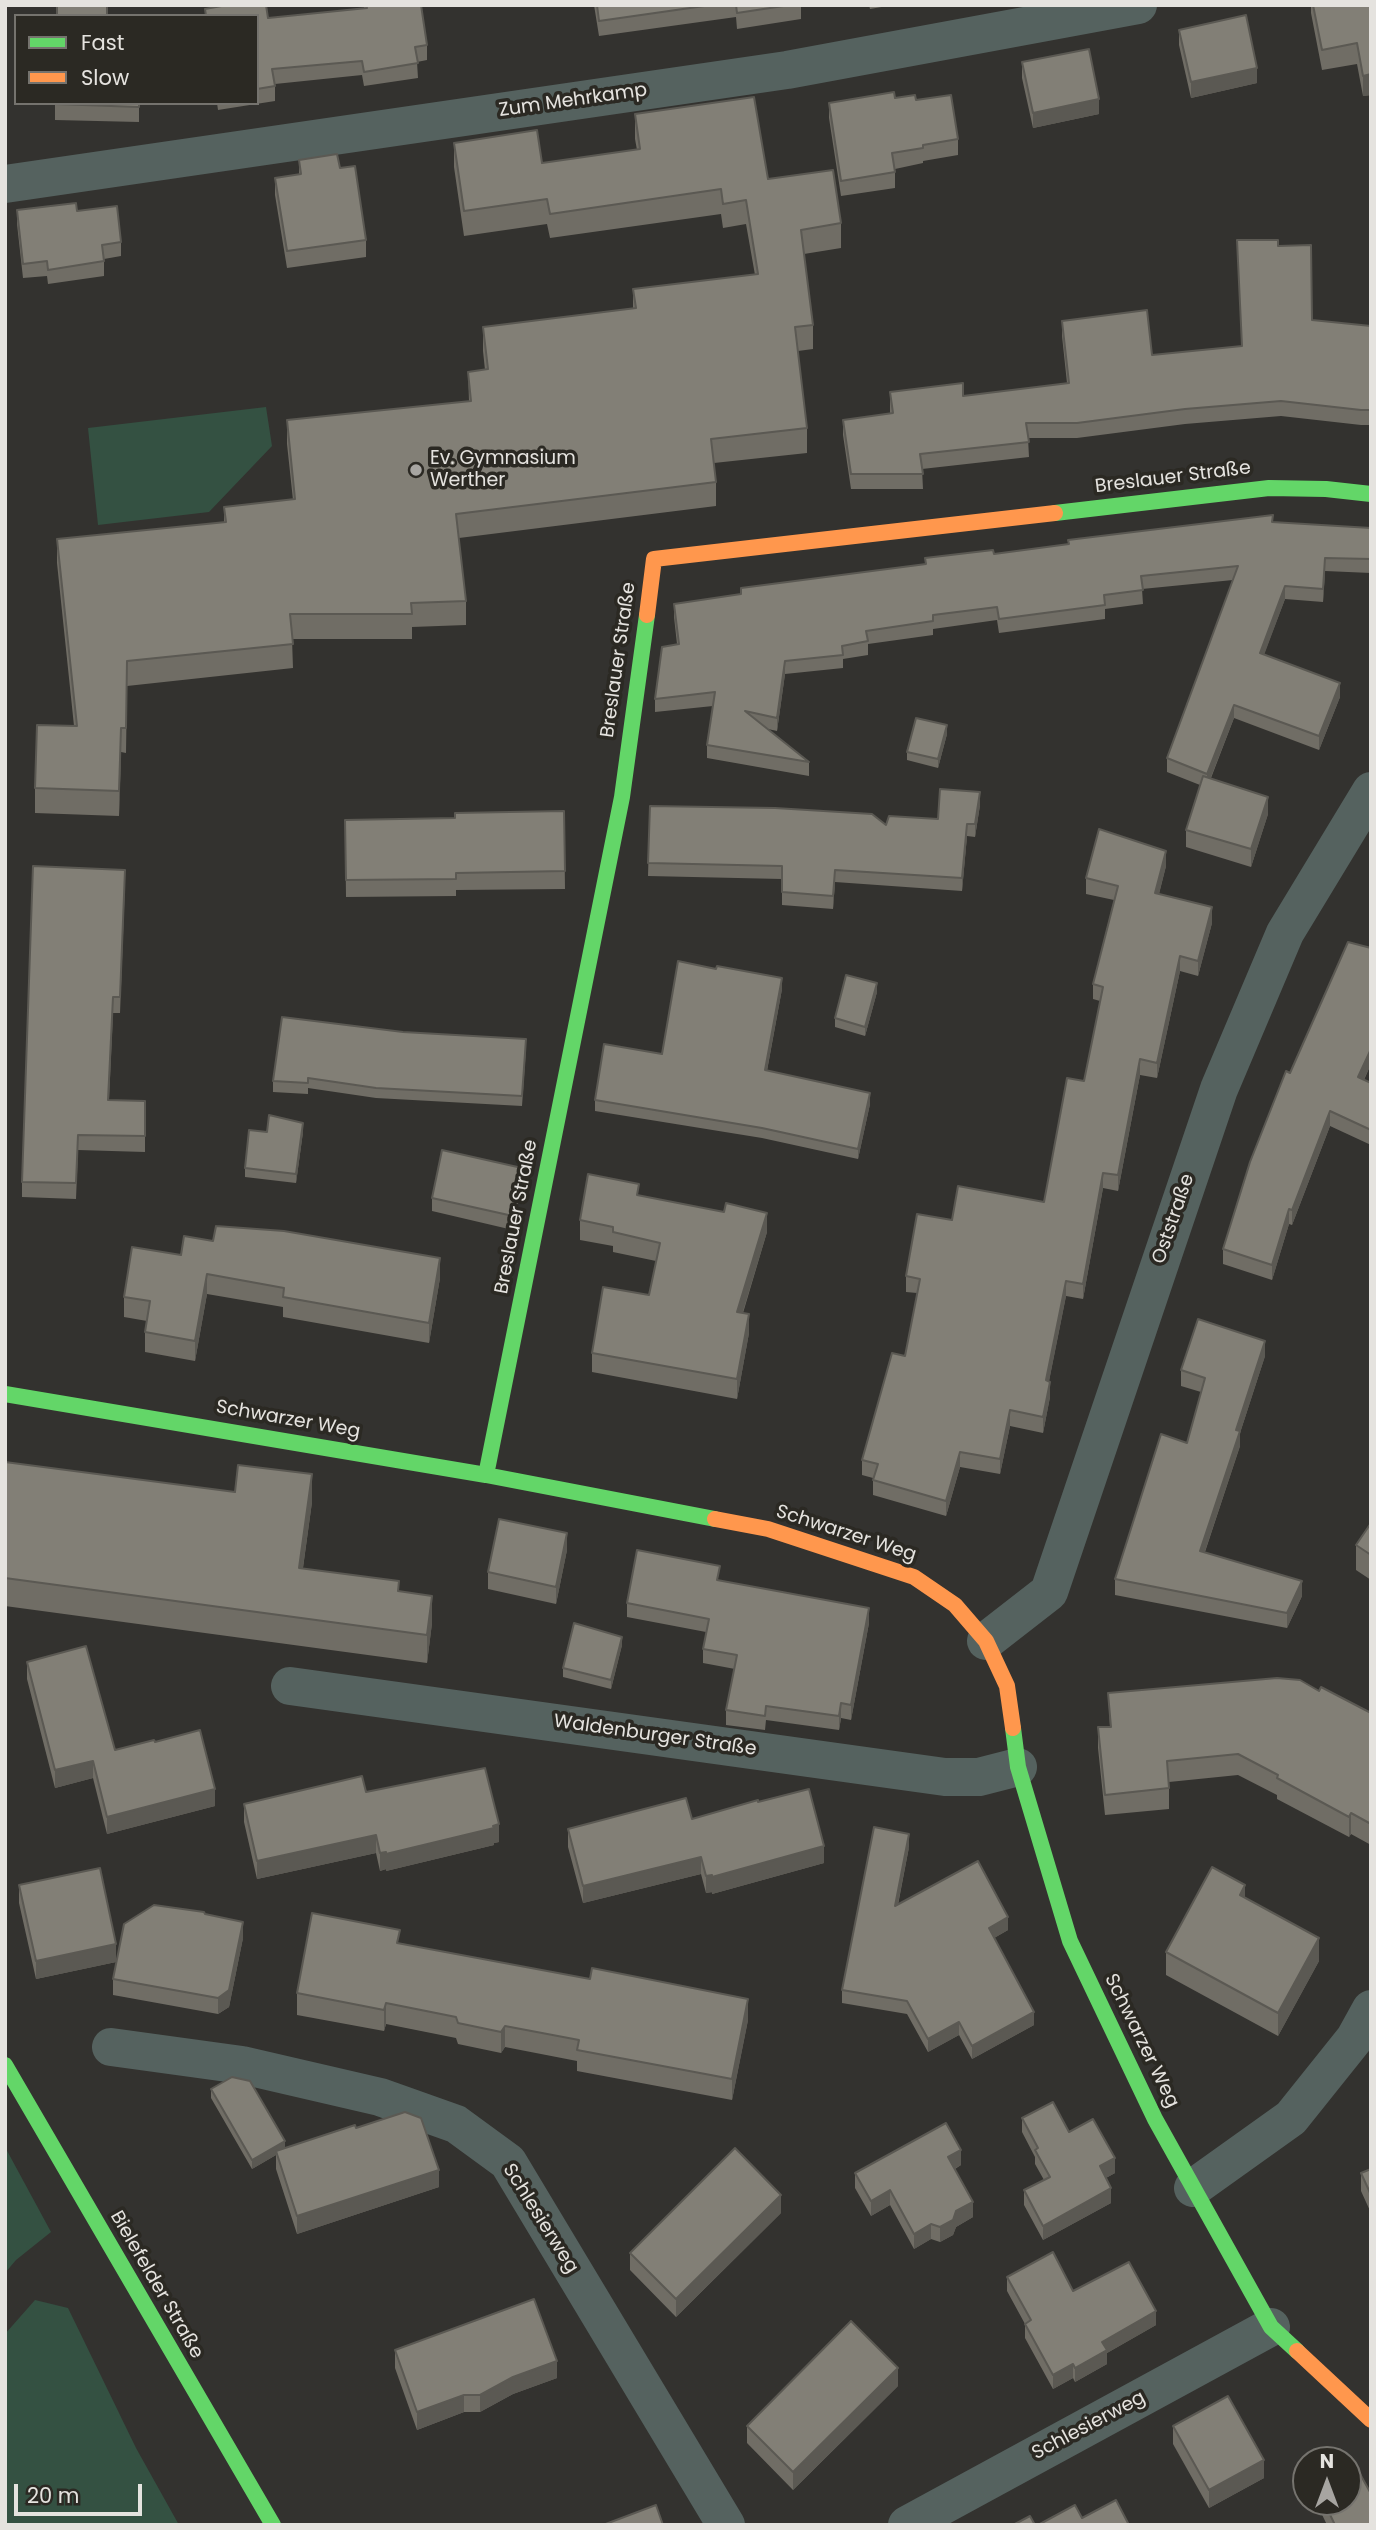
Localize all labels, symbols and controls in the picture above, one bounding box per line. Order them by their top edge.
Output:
legend [14,14,259,105]
text: Fast [81,28,124,57]
text: Slow [81,63,129,92]
street label: Zum Mehrkamp [497,79,649,123]
place label: Ev. Gymnasium Werther [430,448,576,492]
street label: Breslauer Straße [1094,457,1252,499]
marker: Ev. Gymnasium Werther [408,462,424,478]
street label: Breslauer Straße [597,581,641,739]
street label: Breslauer Straße [491,1138,543,1296]
street label: Oststraße [1148,1171,1200,1267]
street label: Schwarzer Weg [214,1396,362,1444]
street label: Schwarzer Weg [773,1501,919,1567]
street label: Waldenburger Straße [552,1710,758,1762]
street label: Schwarzer Weg [1099,1970,1183,2112]
street label: Schlesierweg [497,2160,583,2278]
street label: Bielefelder Straße [104,2207,208,2363]
street label: Schlesierweg [1028,2387,1150,2465]
north arrow [1292,2446,1362,2516]
text: N [1320,2448,1334,2475]
scale bar [18,2470,145,2514]
text: 20 m [27,2481,80,2510]

